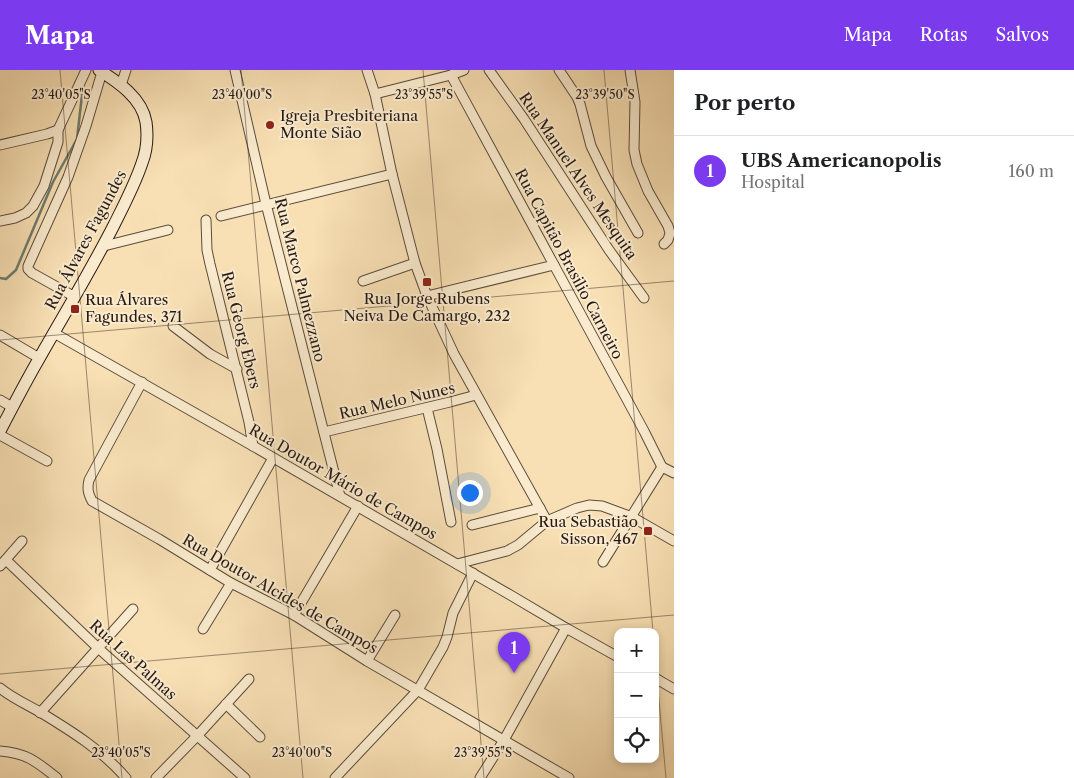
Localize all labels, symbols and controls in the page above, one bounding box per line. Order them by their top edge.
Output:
text: Mapa [25,21,94,50]
text: Mapa [844,24,892,46]
text: Rotas [920,24,968,46]
text: Salvos [996,24,1049,46]
text: 23°40'05"S [31,87,91,102]
text: 23°40'00"S [212,87,272,102]
text: 23°39'55"S [395,87,453,102]
text: 23°39'50"S [575,87,635,102]
street label: Rua Manuel Alves Mesquita [515,88,642,263]
text: Por perto [694,90,795,115]
place label: Igreja Presbiteriana Monte Sião [280,106,418,142]
marker: Igreja Presbiteriana Monte Sião [264,119,276,131]
text: UBS Americanopolis [741,149,941,172]
text: 1 [706,161,714,181]
text: 160 m [1009,161,1054,181]
street label: Rua Capitão Brasilio Carneiro [511,165,628,362]
street label: Rua Álvares Fagundes [41,167,130,313]
text: Hospital [741,172,805,192]
street label: Rua Marco Palmezzano [271,196,330,364]
street label: Rua Georg Ebers [218,269,265,391]
marker: Rua Jorge Rubens Neiva De Camargo, 232 [421,276,433,288]
place label: Rua Jorge Rubens Neiva De Camargo, 232 [344,289,510,325]
place label: Rua Álvares Fagundes, 371 [85,290,183,326]
marker: Rua Álvares Fagundes, 371 [69,303,81,315]
street label: Rua Melo Nunes [337,378,457,423]
street label: Rua Doutor Mário de Campos [246,420,441,543]
your location [457,480,483,506]
place label: Rua Sebastião Sisson, 467 [538,512,639,548]
marker: Rua Sebastião Sisson, 467 [642,525,654,537]
street label: Rua Doutor Alcides de Campos [179,530,381,657]
street label: Rua Las Palmas [86,616,181,704]
map controls [614,628,659,763]
button: + [614,628,659,673]
pin: 1 [498,632,530,673]
button: − [614,673,659,718]
button: locate [614,718,659,763]
text: 23°40'05"S [91,745,151,760]
text: 23°40'00"S [272,745,332,760]
text: 23°39'55"S [454,745,512,760]

